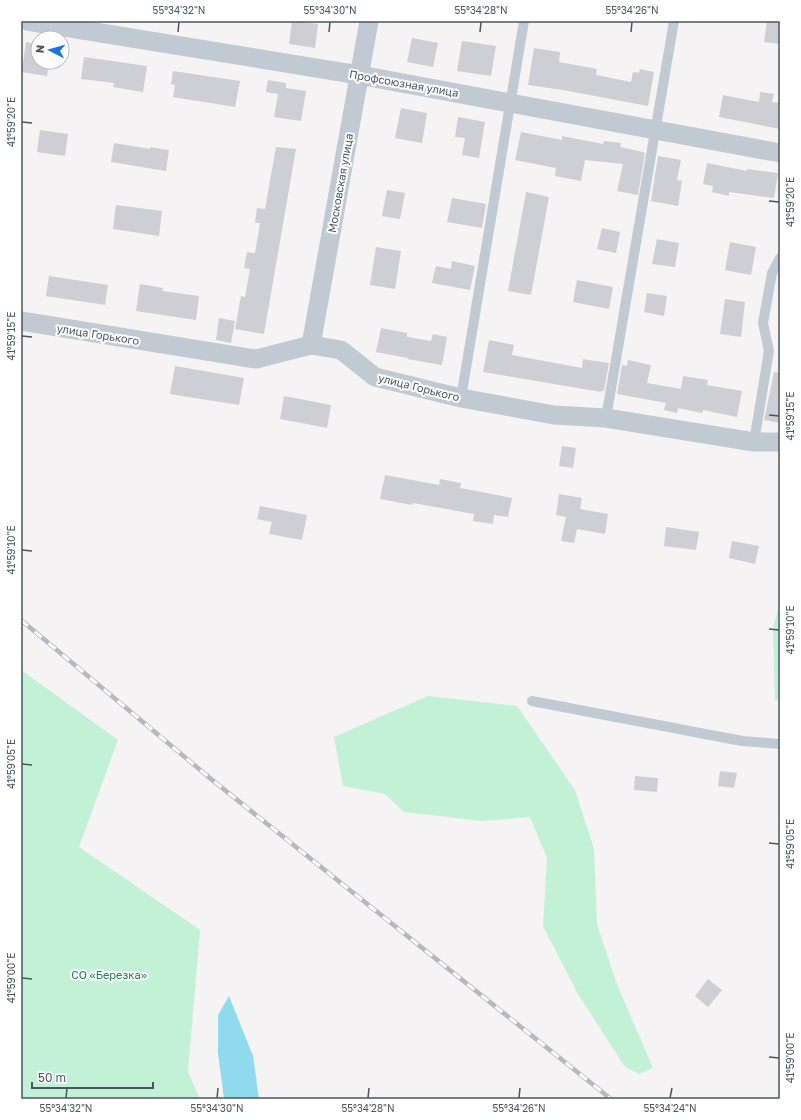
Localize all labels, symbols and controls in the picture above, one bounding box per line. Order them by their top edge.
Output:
text: 55°34'32"N [153,4,205,16]
text: 55°34'30"N [303,4,357,16]
text: 55°34'28"N [454,4,508,16]
text: 55°34'26"N [606,4,659,16]
north arrow [30,30,70,70]
text: N [33,44,46,54]
street label: Профсоюзная улица [348,67,460,99]
text: 41°59'20"E [5,97,17,147]
street label: Московская улица [325,132,355,234]
text: 41°59'20"E [784,177,796,227]
text: 41°59'15"E [5,312,17,360]
street label: улица Горького [56,321,141,347]
street label: улица Горького [377,371,461,403]
text: 41°59'15"E [784,392,796,440]
text: 41°59'10"E [5,525,17,575]
text: 41°59'10"E [784,605,796,655]
text: 41°59'05"E [5,739,17,789]
text: 41°59'05"E [784,819,796,869]
text: 41°59'00"E [5,953,17,1003]
park label: СО «Березка» [71,968,147,981]
text: 41°59'00"E [784,1033,796,1083]
scale bar [32,1064,153,1090]
text: 50 m [38,1070,66,1085]
text: 55°34'32"N [40,1102,92,1114]
text: 55°34'30"N [190,1102,244,1114]
text: 55°34'28"N [341,1102,395,1114]
text: 55°34'26"N [493,1102,546,1114]
text: 55°34'24"N [643,1102,697,1114]

